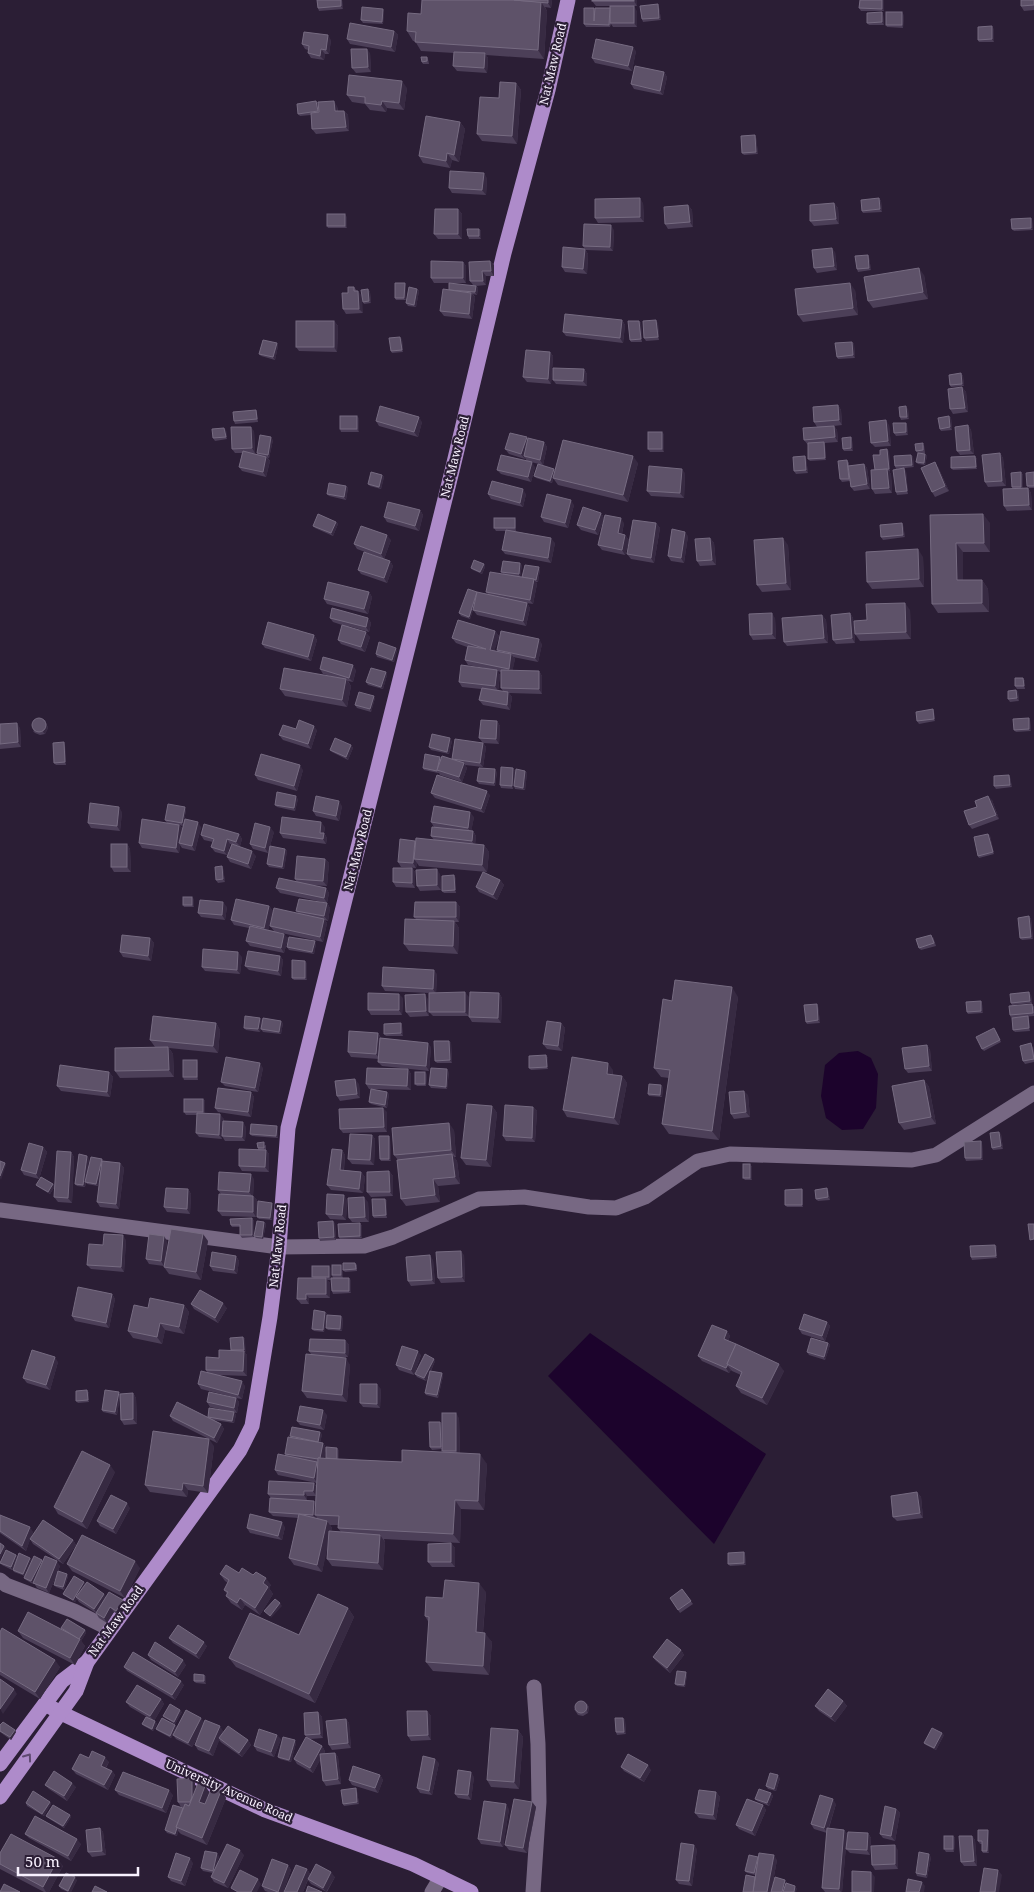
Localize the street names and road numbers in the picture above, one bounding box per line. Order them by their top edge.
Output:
street label: Nat Maw Road [535,21,570,107]
street label: Nat Maw Road [436,414,473,500]
street label: Nat Maw Road [339,807,376,893]
street label: Nat Maw Road [265,1203,290,1288]
street label: Nat Maw Road [84,1581,147,1660]
street label: University Avenue Road [163,1755,296,1827]

